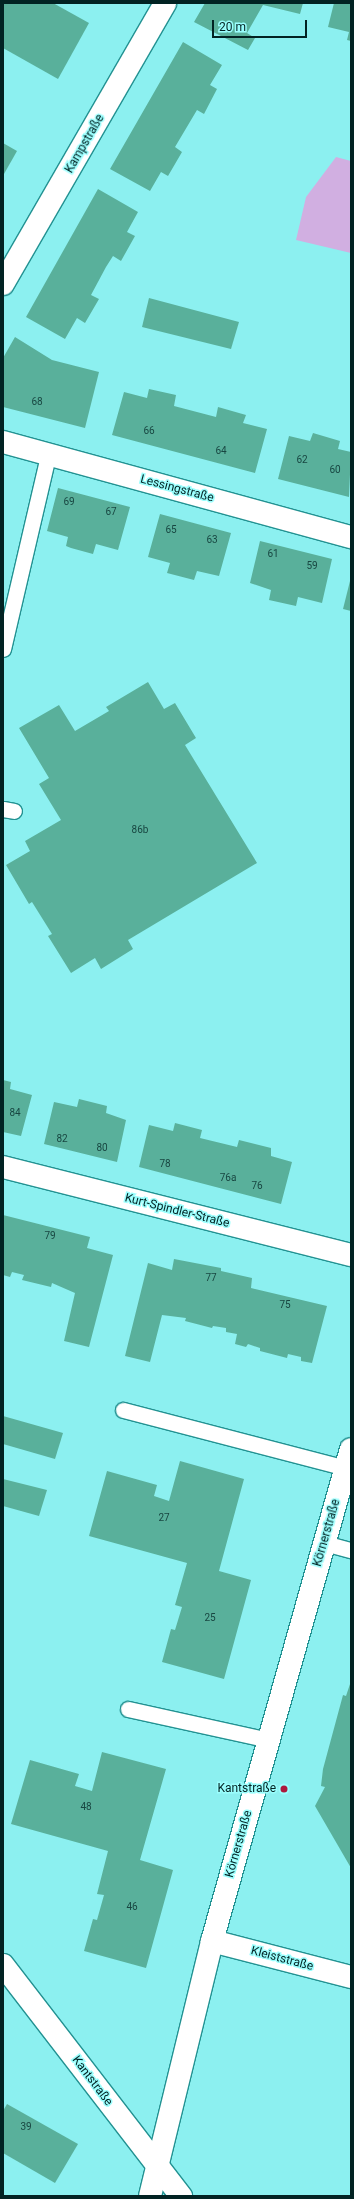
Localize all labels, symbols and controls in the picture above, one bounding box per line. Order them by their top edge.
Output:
scale bar [214,12,309,38]
text: 20 m [219,20,246,34]
street label: Kampstraße [62,112,108,176]
house number: 68 [31,396,43,408]
house number: 66 [143,425,155,437]
house number: 64 [215,445,227,457]
house number: 62 [296,454,308,466]
house number: 60 [329,464,341,476]
street label: Lessingstraße [139,472,215,506]
house number: 69 [63,496,75,508]
house number: 67 [105,506,117,518]
house number: 65 [165,524,177,536]
house number: 63 [206,534,218,546]
house number: 61 [267,548,279,560]
house number: 59 [306,560,318,572]
house number: 86b [132,824,148,836]
house number: 84 [9,1107,21,1119]
house number: 82 [56,1133,68,1145]
house number: 80 [96,1142,108,1154]
house number: 78 [159,1158,171,1170]
house number: 76a [220,1172,236,1184]
house number: 76 [251,1180,263,1192]
street label: Kurt-Spindler-Straße [123,1191,231,1231]
house number: 79 [44,1230,56,1242]
house number: 77 [205,1272,217,1284]
house number: 75 [279,1299,291,1311]
street label: Körnerstraße [311,1498,343,1568]
house number: 27 [158,1512,170,1524]
house number: 25 [204,1612,216,1624]
place label: Kantstraße [217,1782,276,1796]
marker: Kantstraße [279,1784,289,1794]
house number: 48 [80,1801,92,1813]
street label: Körnerstraße [223,1809,255,1879]
house number: 46 [126,1901,138,1913]
street label: Kleiststraße [249,1944,315,1974]
street label: Kantstraße [69,2053,115,2109]
house number: 39 [20,2121,32,2133]

